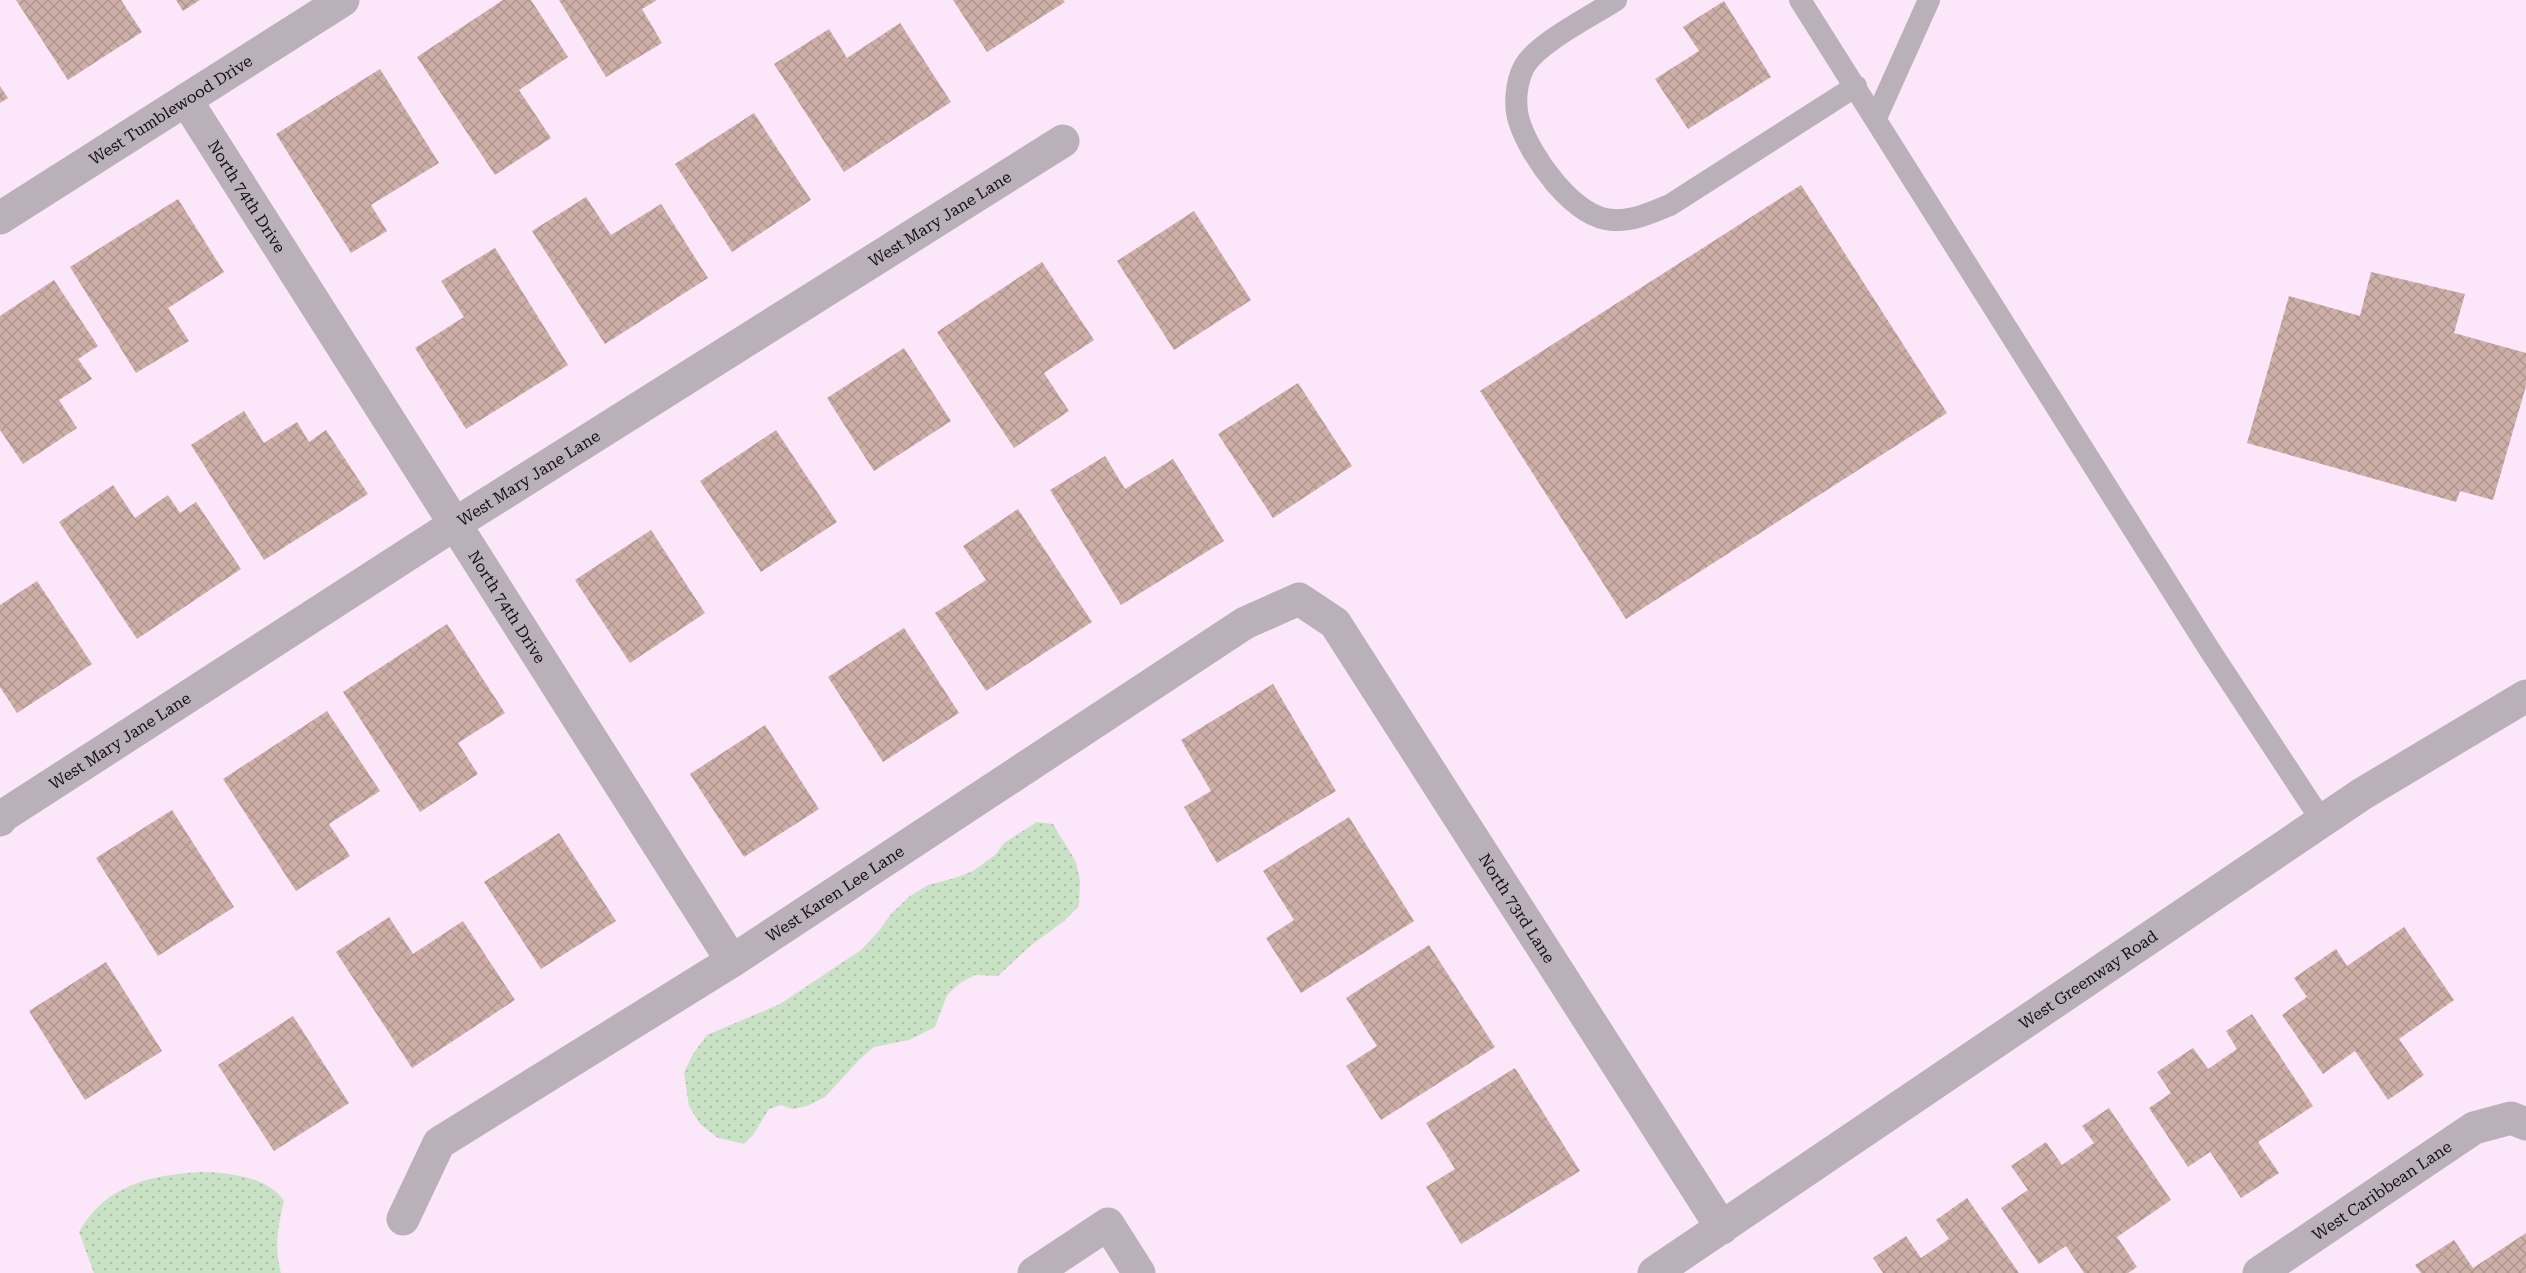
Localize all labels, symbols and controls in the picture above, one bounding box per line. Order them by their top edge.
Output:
street label: West Tumblewood Drive [85,51,256,168]
street label: North 74th Drive [204,136,290,256]
street label: West Mary Jane Lane [865,167,1015,271]
street label: West Mary Jane Lane [454,426,603,530]
street label: North 74th Drive [465,547,550,667]
street label: West Mary Jane Lane [45,688,194,793]
street label: West Karen Lee Lane [762,841,907,946]
street label: North 73rd Lane [1475,850,1559,966]
street label: West Greenway Road [2015,926,2161,1033]
street label: West Caribbean Lane [2308,1136,2455,1244]

